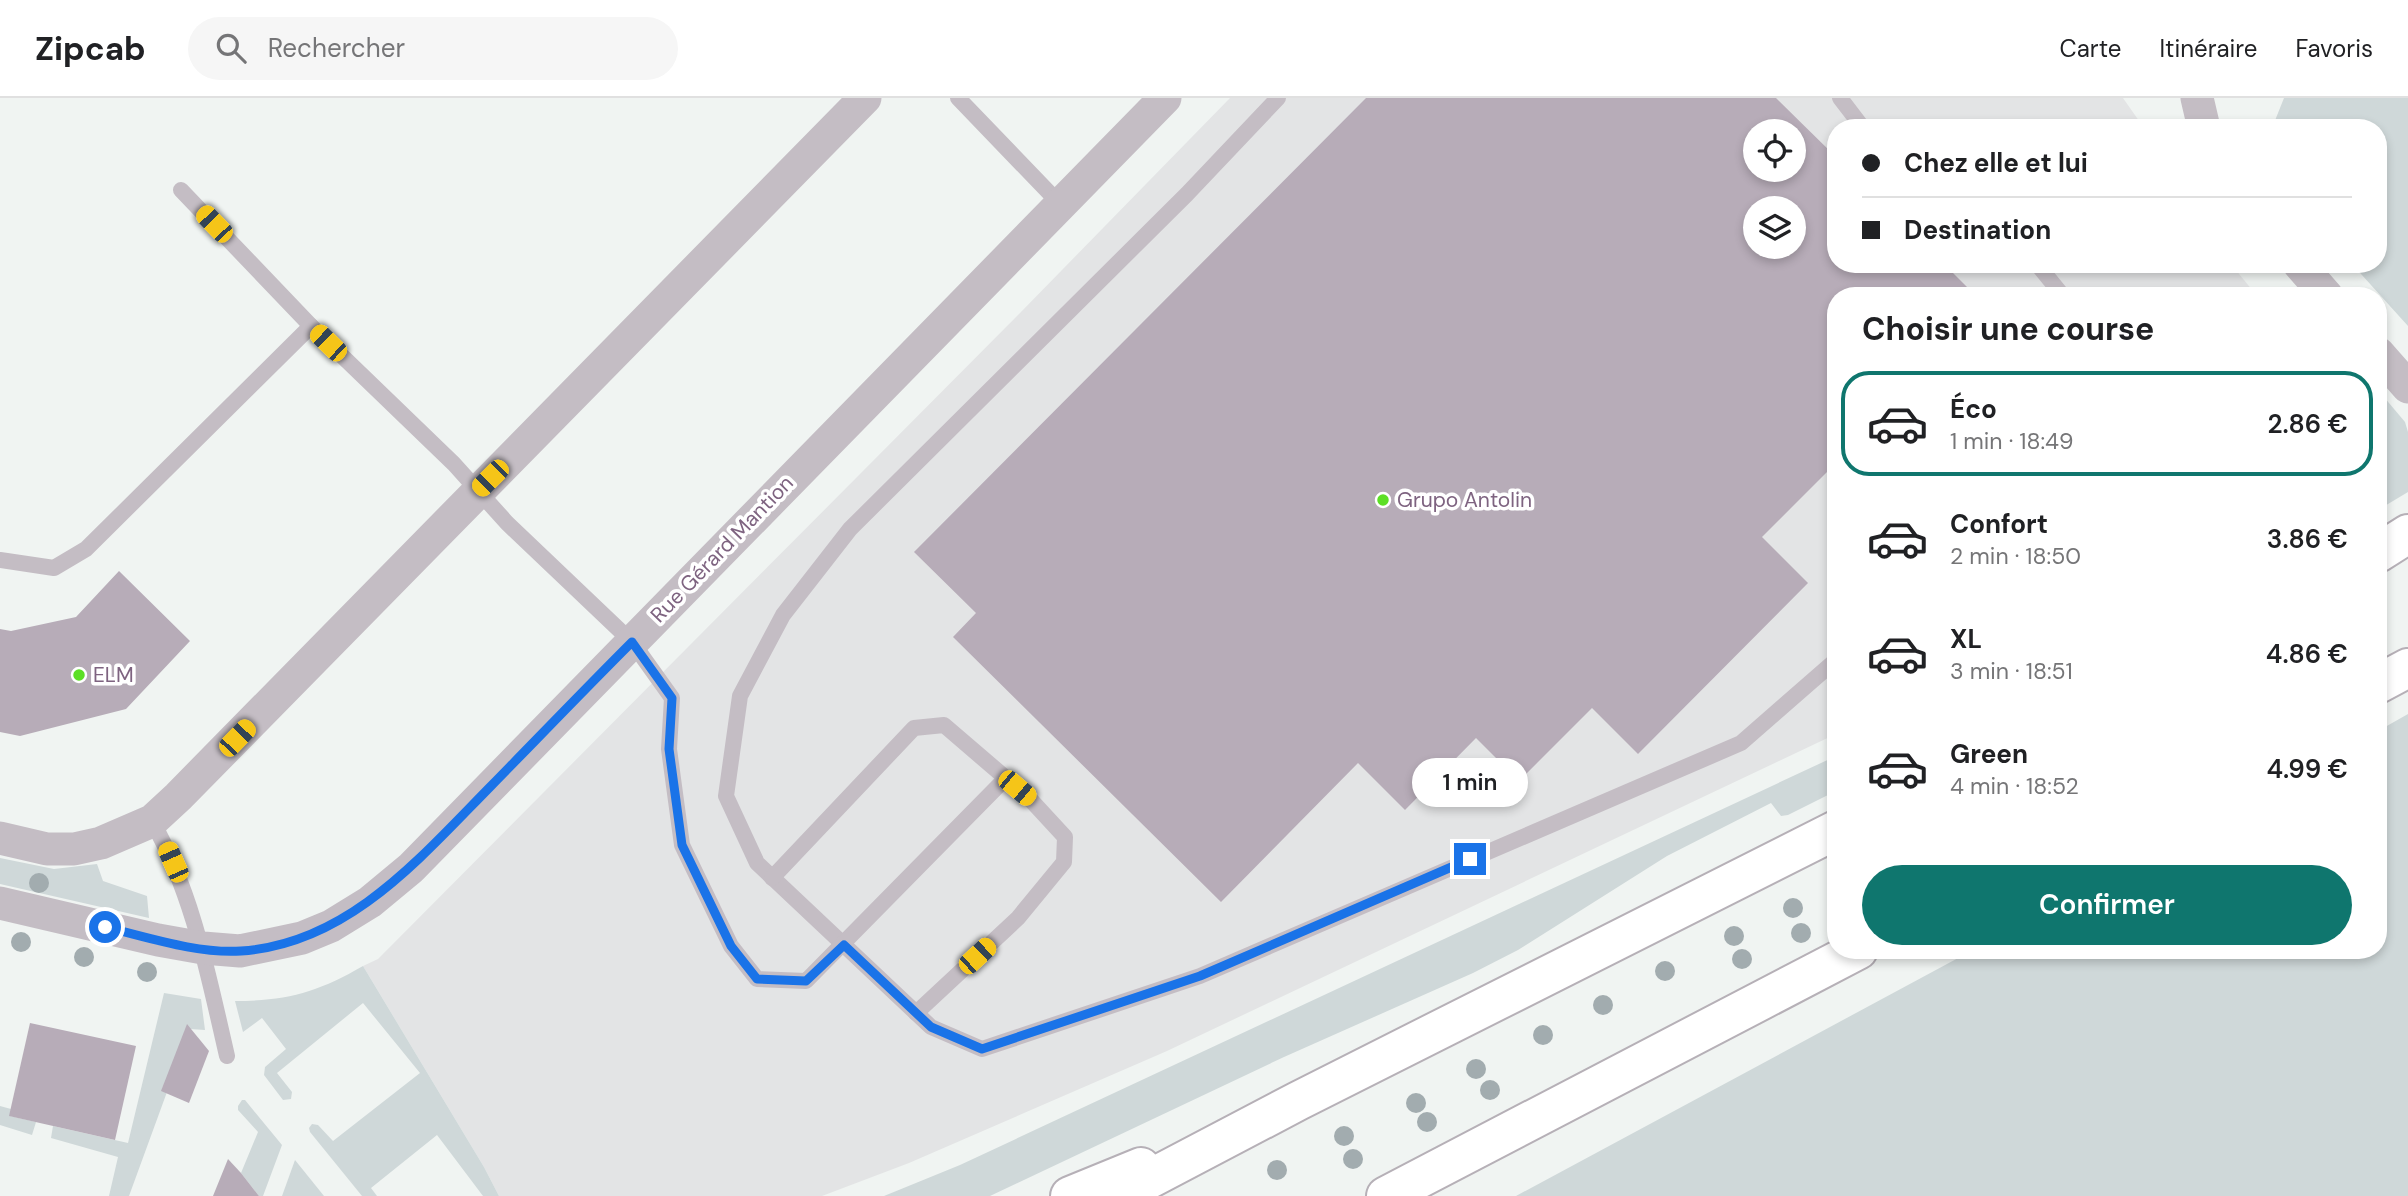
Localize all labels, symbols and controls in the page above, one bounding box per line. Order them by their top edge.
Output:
search box [188,17,678,80]
text: Zipcab [35,27,146,70]
icon: search [212,29,250,67]
text: Rechercher [268,31,405,65]
text: Carte [2060,33,2121,64]
text: Itinéraire [2159,33,2257,64]
text: Favoris [2295,33,2373,64]
map controls [1743,119,1806,259]
button: locate [1743,119,1806,182]
text: Chez elle et lui [1904,146,2088,180]
button: layers [1743,196,1806,259]
car [192,202,237,246]
text: Destination [1904,213,2051,247]
text: Choisir une course [1862,308,2154,350]
car [306,321,351,365]
icon: car [1866,392,1929,455]
text: Éco [1950,392,1997,426]
text: 2.86 € [2267,407,2348,441]
text: 1 min · 18:49 [1950,426,2074,456]
car [468,456,513,500]
street label: Rue Gérard Mantion [645,469,799,629]
place label: Grupo Antolin [1397,486,1532,514]
marker: Grupo Antolin [1375,492,1391,508]
icon: car [1866,507,1929,570]
text: Confort [1950,507,2048,541]
text: 3.86 € [2267,522,2348,556]
text: 2 min · 18:50 [1950,541,2081,571]
icon: car [1866,622,1929,685]
text: XL [1950,622,1982,656]
text: 4.86 € [2266,637,2348,671]
text: 3 min · 18:51 [1950,656,2073,686]
place label: ELM [93,661,134,689]
marker: ELM [71,667,87,683]
car [215,716,260,760]
icon: car [1866,737,1929,800]
text: Green [1950,737,2028,771]
text: 4.99 € [2266,752,2348,786]
callout: 1 min [1412,758,1528,806]
car [995,766,1040,810]
text: 1 min [1443,767,1497,797]
text: 4 min · 18:52 [1950,771,2079,801]
car [155,839,192,885]
route end [1454,843,1486,875]
button: Confirmer [1862,865,2352,945]
route start [89,911,121,943]
car [955,934,1000,978]

